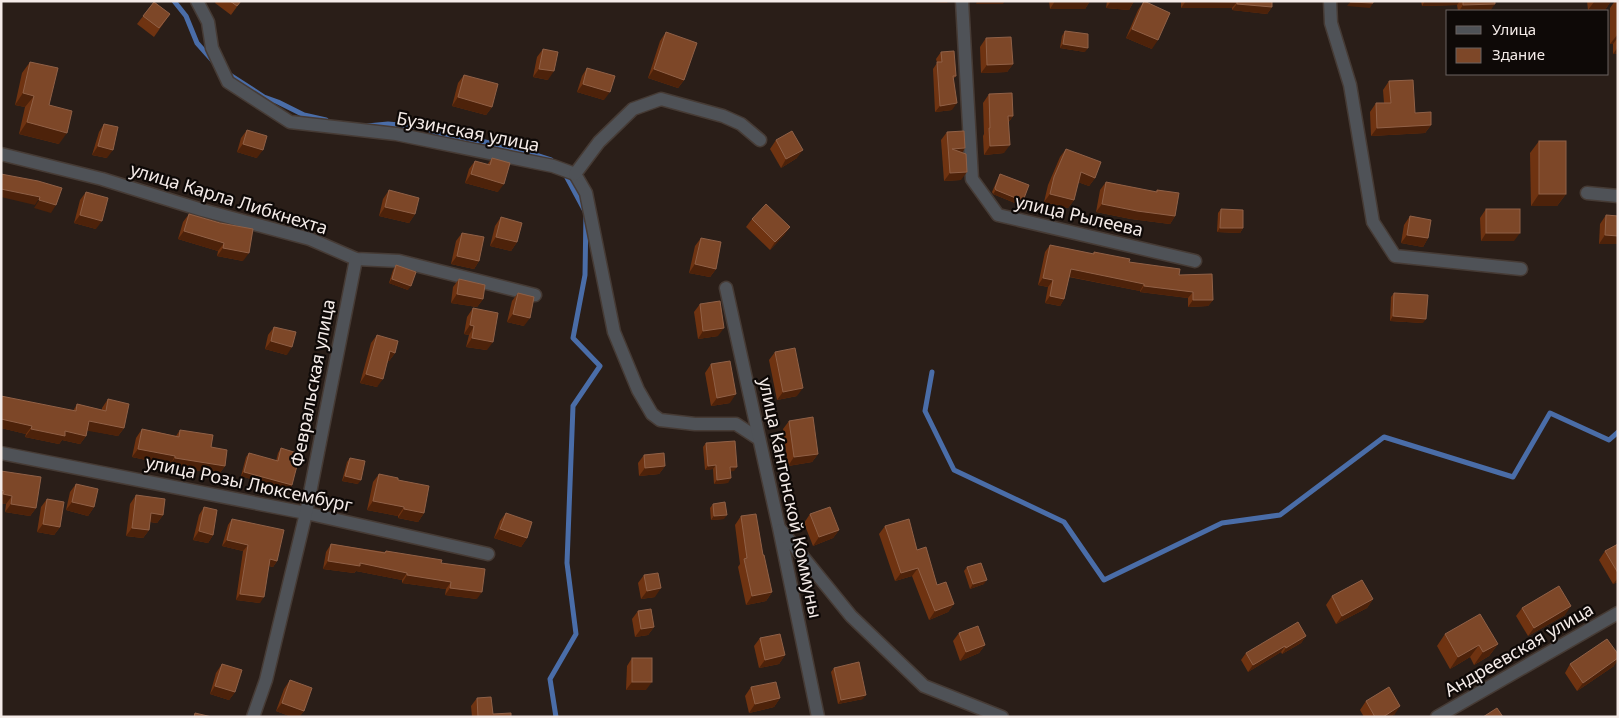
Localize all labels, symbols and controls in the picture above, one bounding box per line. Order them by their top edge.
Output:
legend [1446,10,1609,75]
text: Улица [1492,19,1536,39]
text: Здание [1492,44,1545,64]
street label: Бузинская улица [395,105,542,157]
street label: улица Карла Либкнехта [128,157,331,240]
street label: улица Рылеева [1013,189,1146,241]
street label: Февральская улица [284,297,340,469]
street label: улица Кантонской Коммуны [754,375,828,620]
street label: улица Розы Люксембург [144,449,355,517]
street label: Андреевская улица [1440,597,1597,702]

